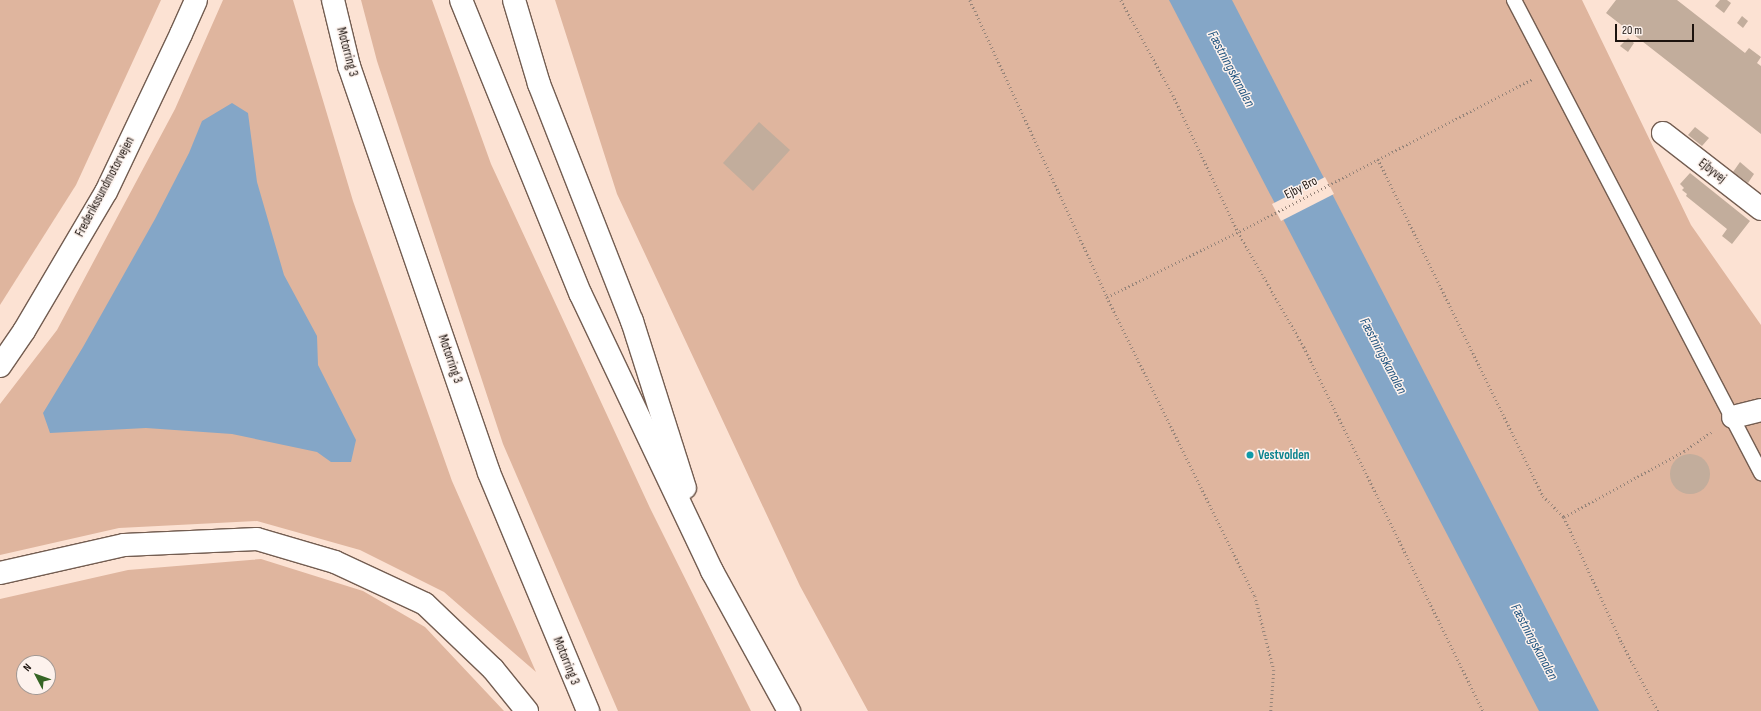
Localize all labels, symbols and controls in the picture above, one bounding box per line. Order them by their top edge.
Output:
scale bar [1617,16,1696,42]
text: 20 m [1622,23,1642,38]
street label: Motorring 3 [333,26,361,78]
water label: Fæstningskanalen [1204,28,1258,110]
street label: Frederikssundmotorvejen [72,134,138,240]
street label: Ejbyvej [1695,155,1729,187]
street label: Ejby Bro [1282,173,1320,203]
water label: Fæstningskanalen [1356,315,1410,397]
street label: Motorring 3 [434,333,466,385]
place label: Vestvolden [1258,447,1309,463]
marker: Vestvolden [1245,450,1255,460]
water label: Fæstningskanalen [1507,601,1561,683]
street label: Motorring 3 [549,635,583,687]
north arrow [16,655,56,695]
text: N [20,661,34,674]

